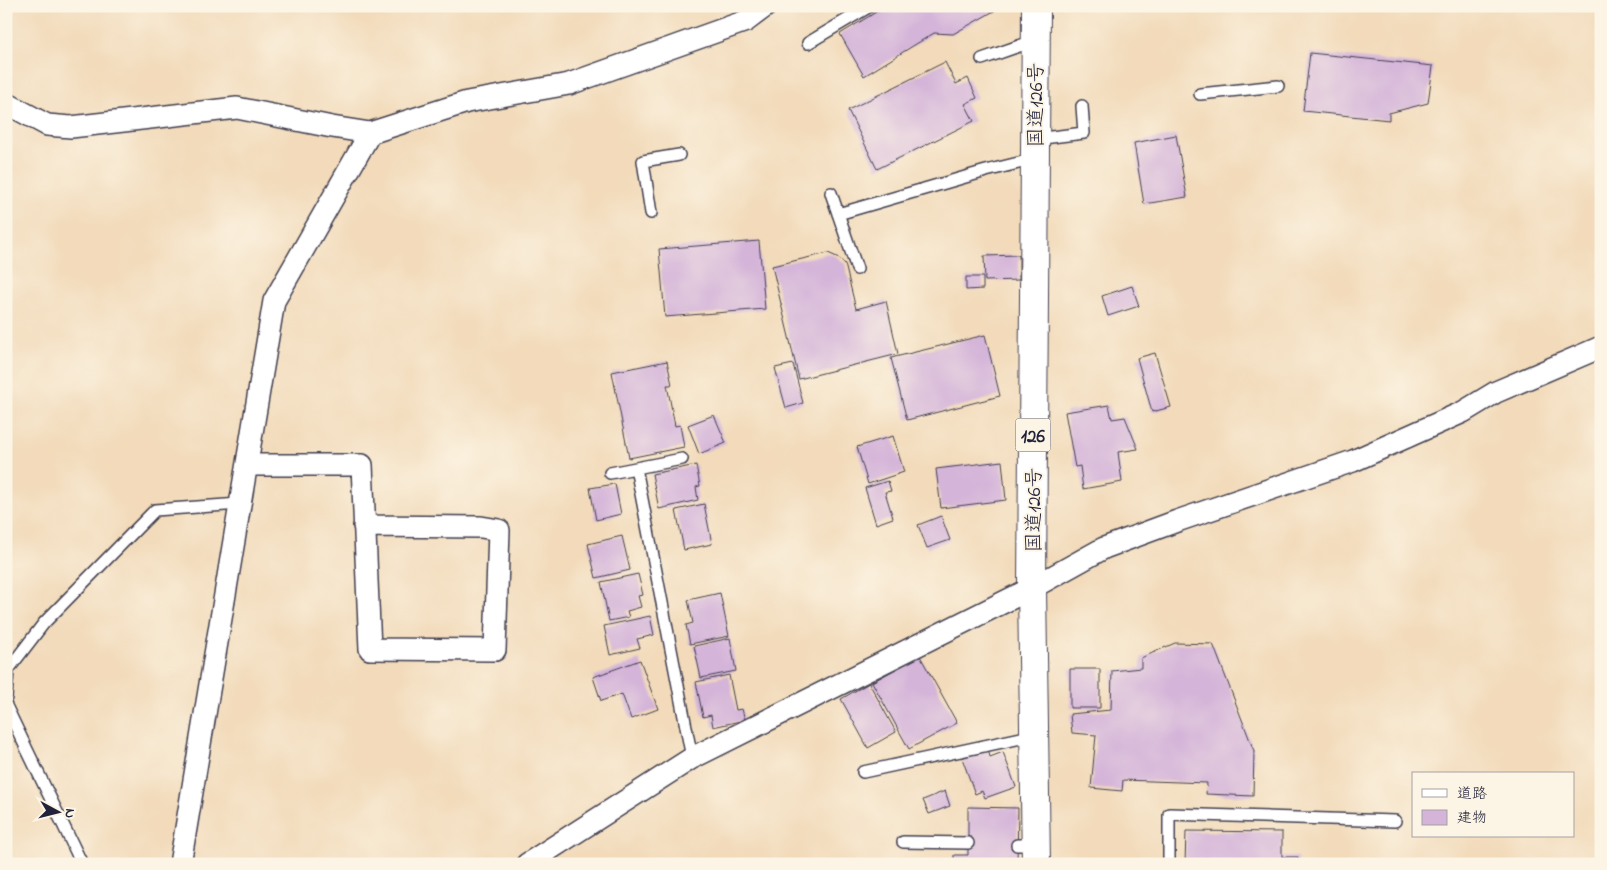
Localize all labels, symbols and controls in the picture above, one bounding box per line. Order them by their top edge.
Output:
street label: 国道126号 [1023,62,1052,148]
road number: 126 [1016,418,1050,452]
street label: 国道126号 [1021,467,1050,553]
legend [1412,772,1574,838]
text: 道路 [1457,783,1487,805]
north arrow [32,788,82,838]
text: N [58,807,80,819]
text: 建物 [1457,807,1487,829]

